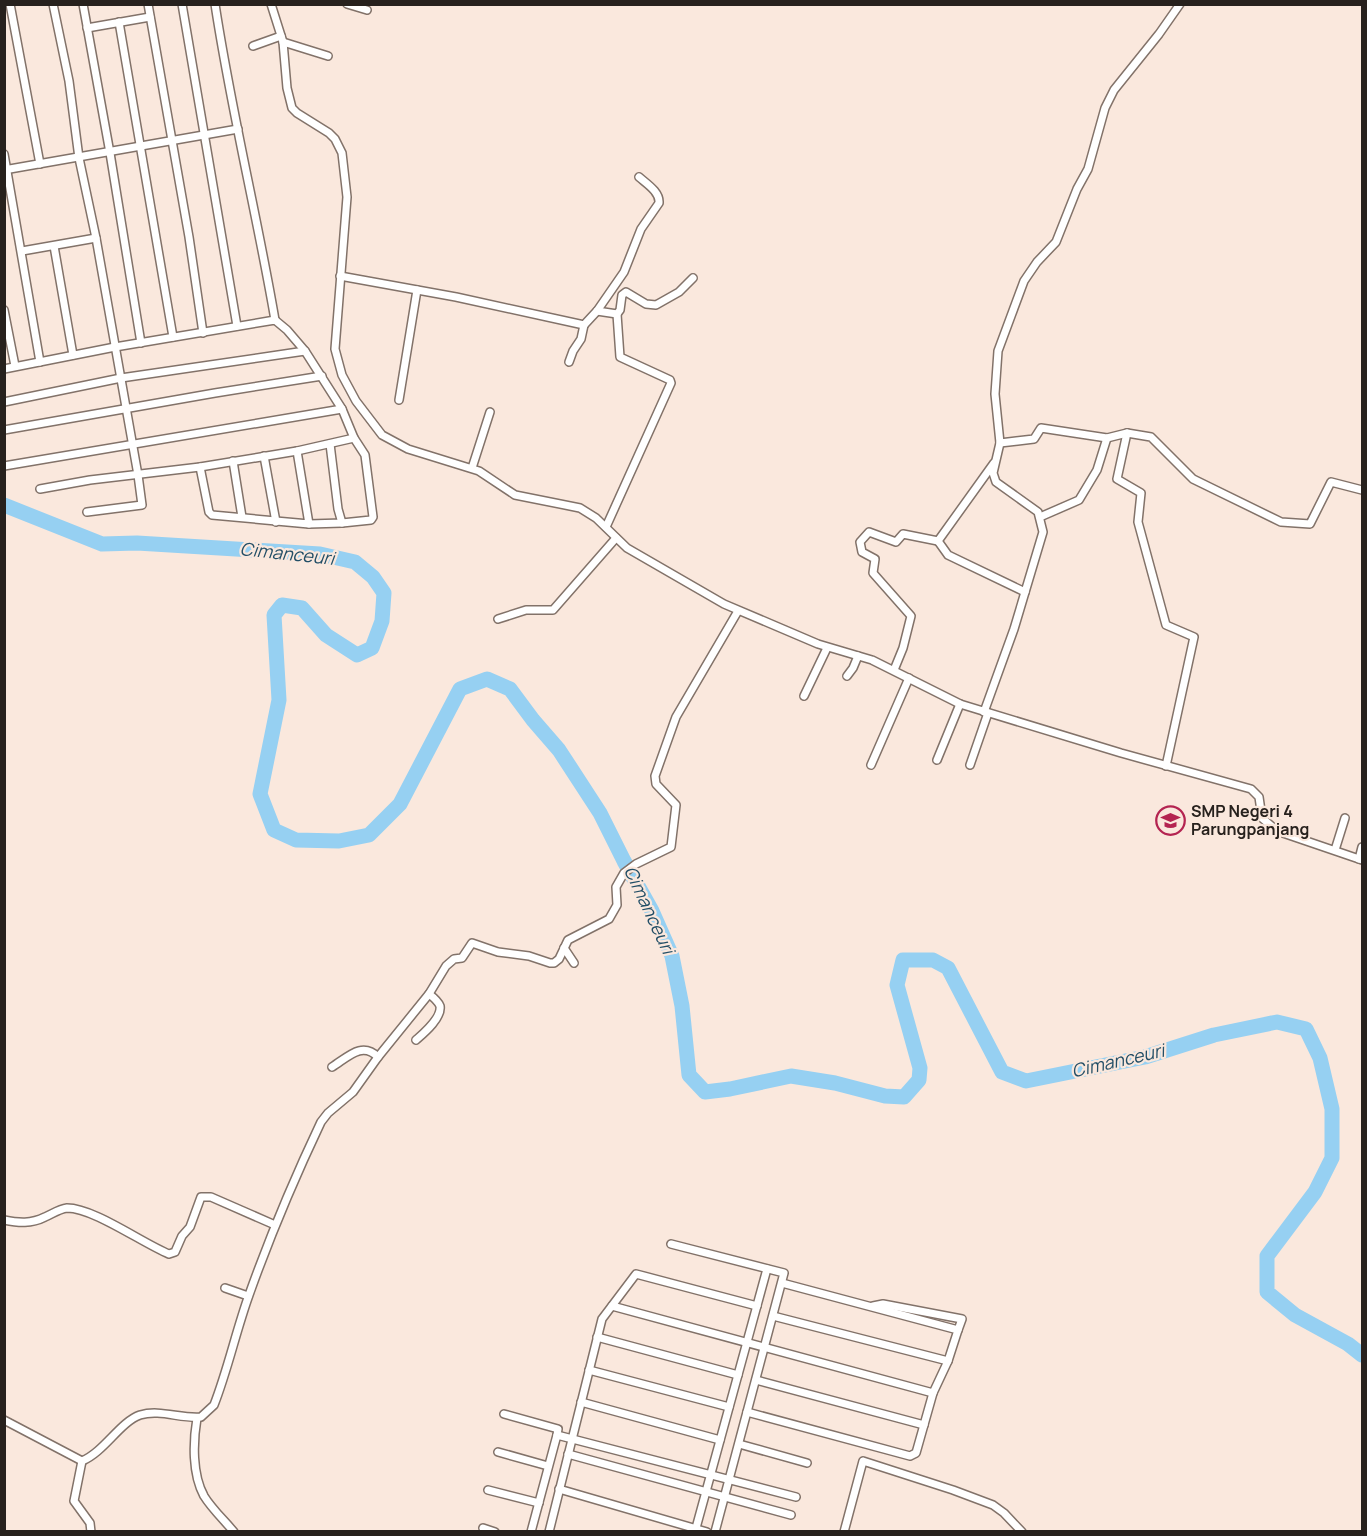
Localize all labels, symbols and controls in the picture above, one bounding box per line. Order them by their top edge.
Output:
water label: Cimanceuri [239,536,338,570]
place label: SMP Negeri 4 Parungpanjang [1191,800,1309,840]
school or university icon: SMP Negeri 4 Parungpanjang [1154,804,1186,836]
water label: Cimanceuri [619,862,682,960]
water label: Cimanceuri [1069,1037,1169,1082]

